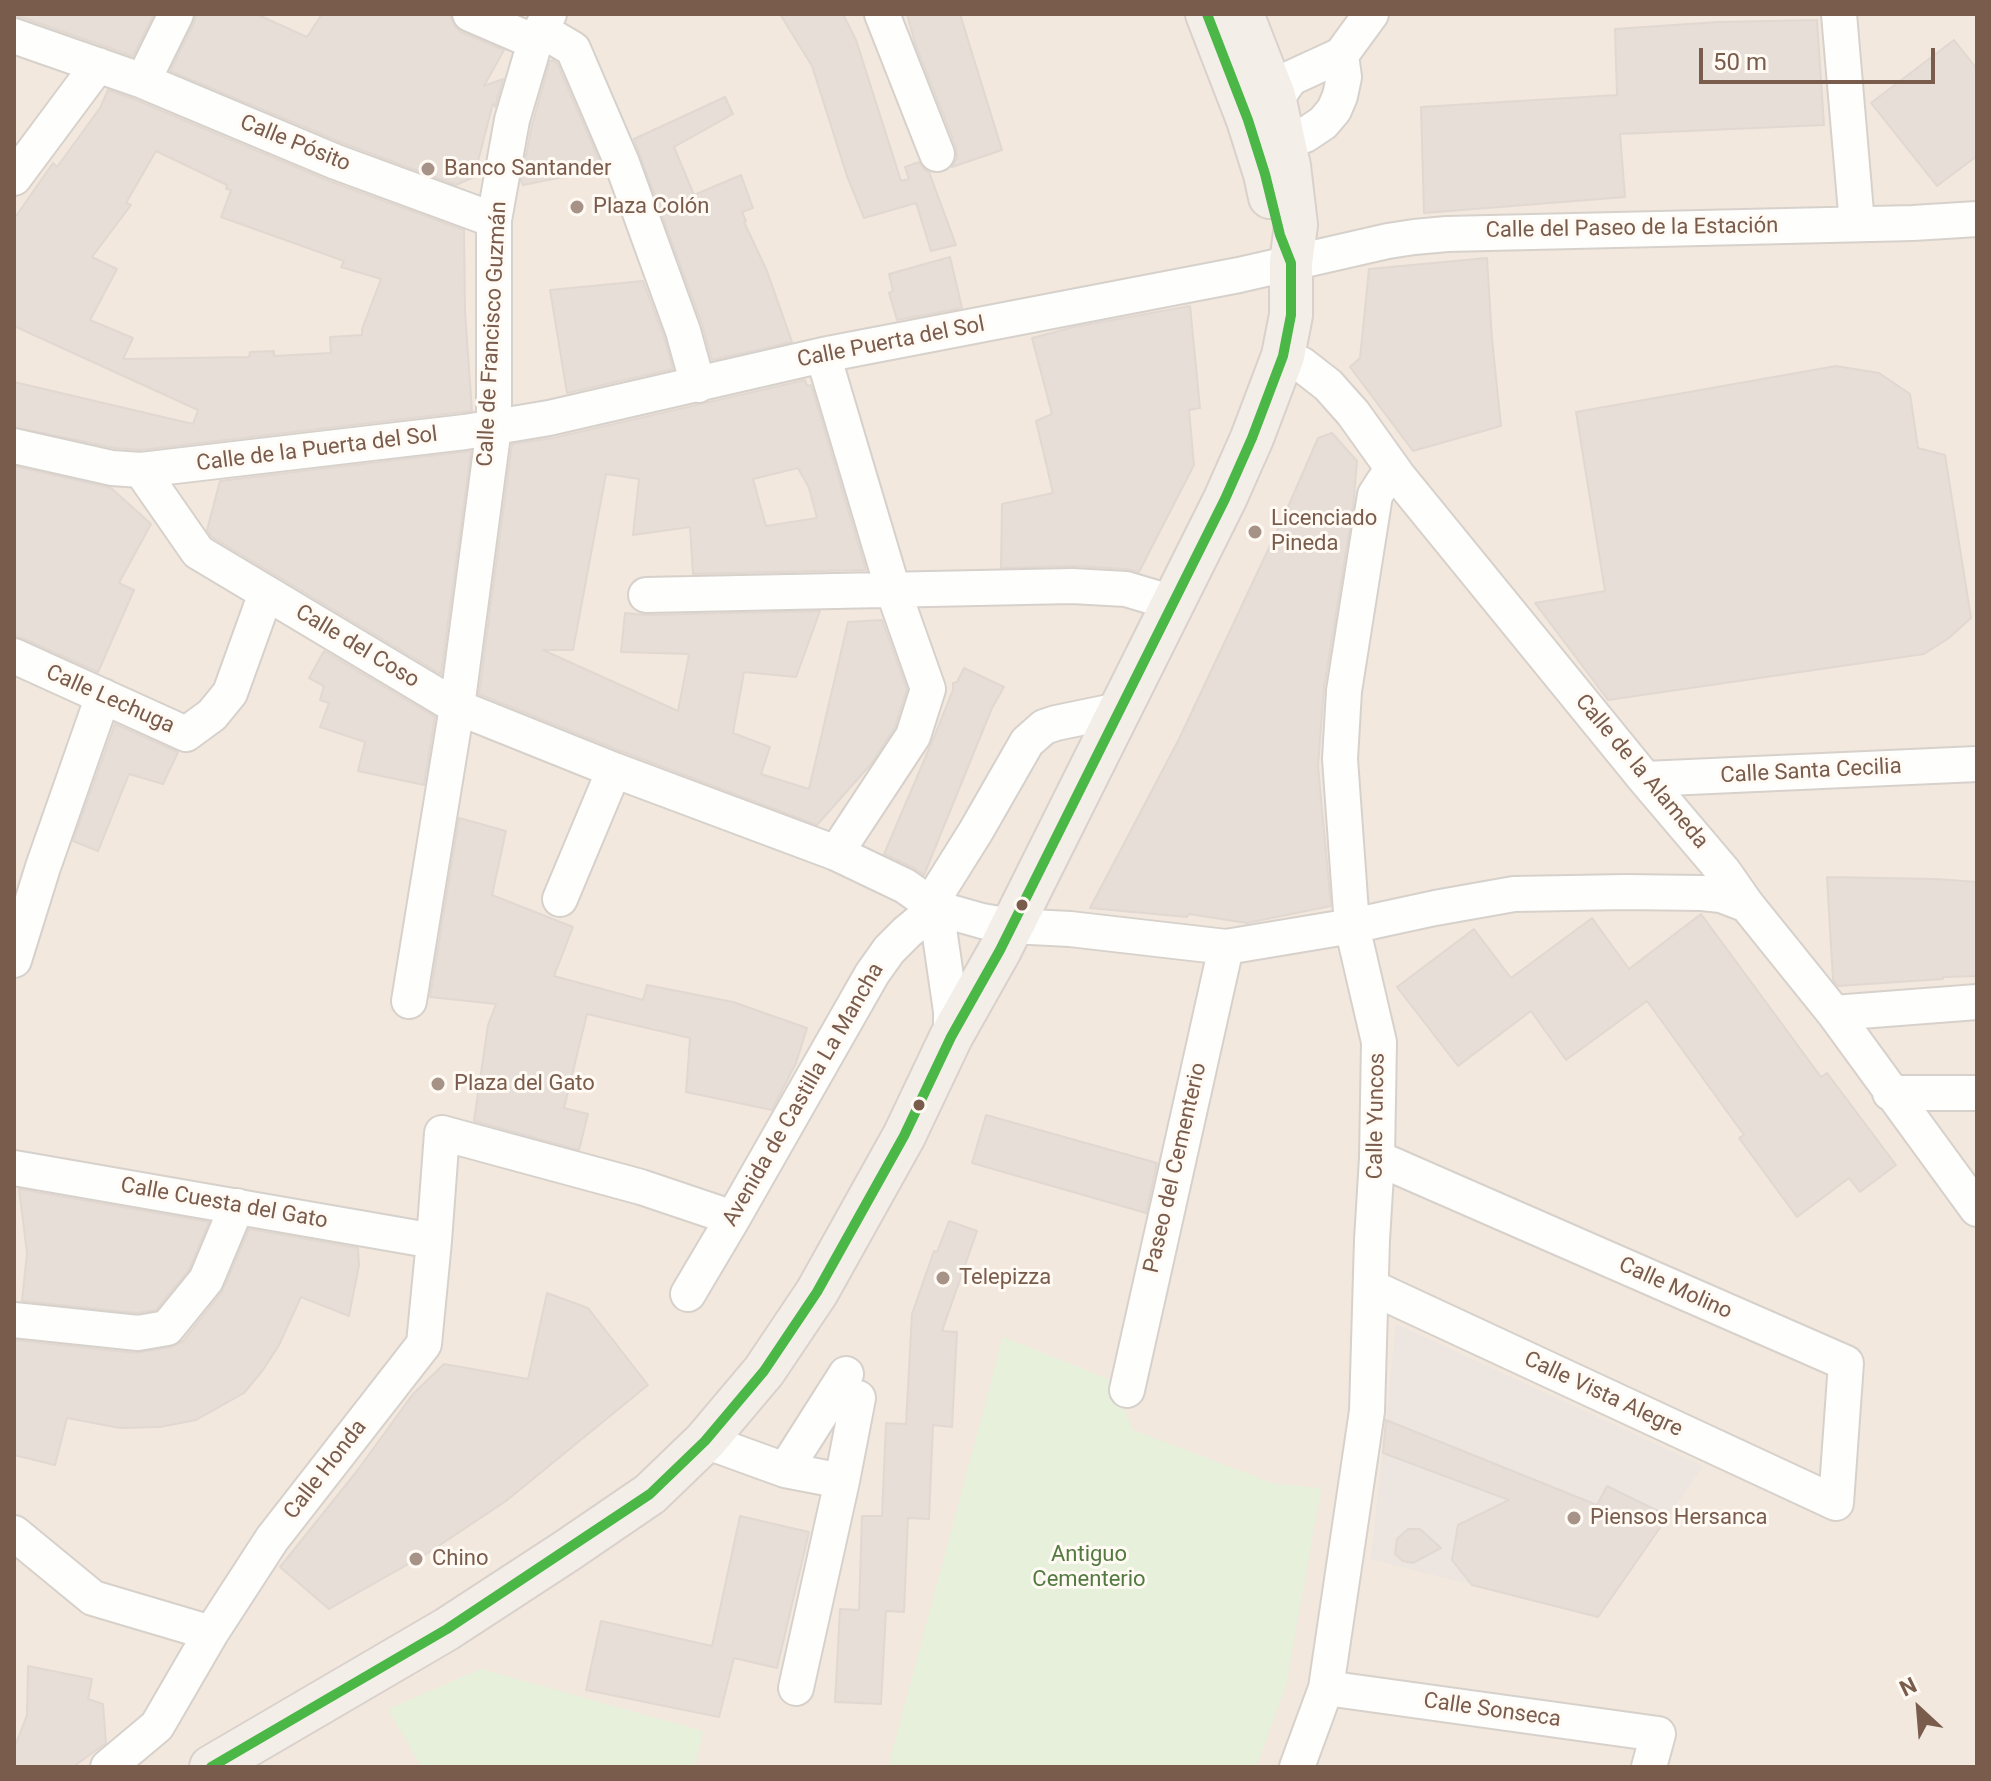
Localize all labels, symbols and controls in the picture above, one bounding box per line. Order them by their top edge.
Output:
scale bar [1703,32,1939,82]
text: 50 m [1713,48,1767,76]
street label: Calle Pósito [236,110,354,178]
place label: Banco Santander [444,156,611,182]
marker: Banco Santander [419,160,437,178]
place label: Plaza Colón [593,194,709,220]
marker: Plaza Colón [568,198,586,216]
street label: Calle de Francisco Guzmán [473,201,513,467]
street label: Calle del Paseo de la Estación [1485,213,1779,245]
street label: Calle Puerta del Sol [795,312,987,374]
street label: Calle de la Puerta del Sol [195,422,439,478]
place label: Licenciado Pineda [1271,506,1377,558]
marker: Licenciado Pineda [1246,523,1264,541]
street label: Calle del Coso [290,600,424,694]
street label: Calle Lechuga [42,660,178,740]
street label: Calle de la Alameda [1569,689,1713,855]
street label: Calle Santa Cecilia [1720,754,1902,790]
unlabelled marker [1014,897,1030,913]
street label: Avenida de Castilla La Mancha [718,959,890,1231]
street label: Calle Yuncos [1363,1052,1391,1180]
street label: Paseo del Cementerio [1139,1060,1213,1276]
place label: Plaza del Gato [454,1071,595,1097]
marker: Plaza del Gato [429,1075,447,1093]
unlabelled marker [911,1097,927,1113]
street label: Calle Cuesta del Gato [119,1173,329,1235]
street label: Calle Molino [1614,1252,1736,1326]
place label: Telepizza [959,1265,1051,1291]
marker: Telepizza [934,1269,952,1287]
street label: Calle Vista Alegre [1519,1347,1687,1443]
street label: Calle Honda [279,1415,373,1525]
place label: Piensos Hersanca [1590,1505,1768,1531]
marker: Piensos Hersanca [1565,1509,1583,1527]
park label: Antiguo Cementerio [1032,1542,1146,1594]
place label: Chino [432,1546,488,1572]
marker: Chino [407,1550,425,1568]
north arrow [1879,1669,1959,1749]
text: N [1896,1672,1921,1702]
street label: Calle Sonseca [1422,1688,1562,1734]

